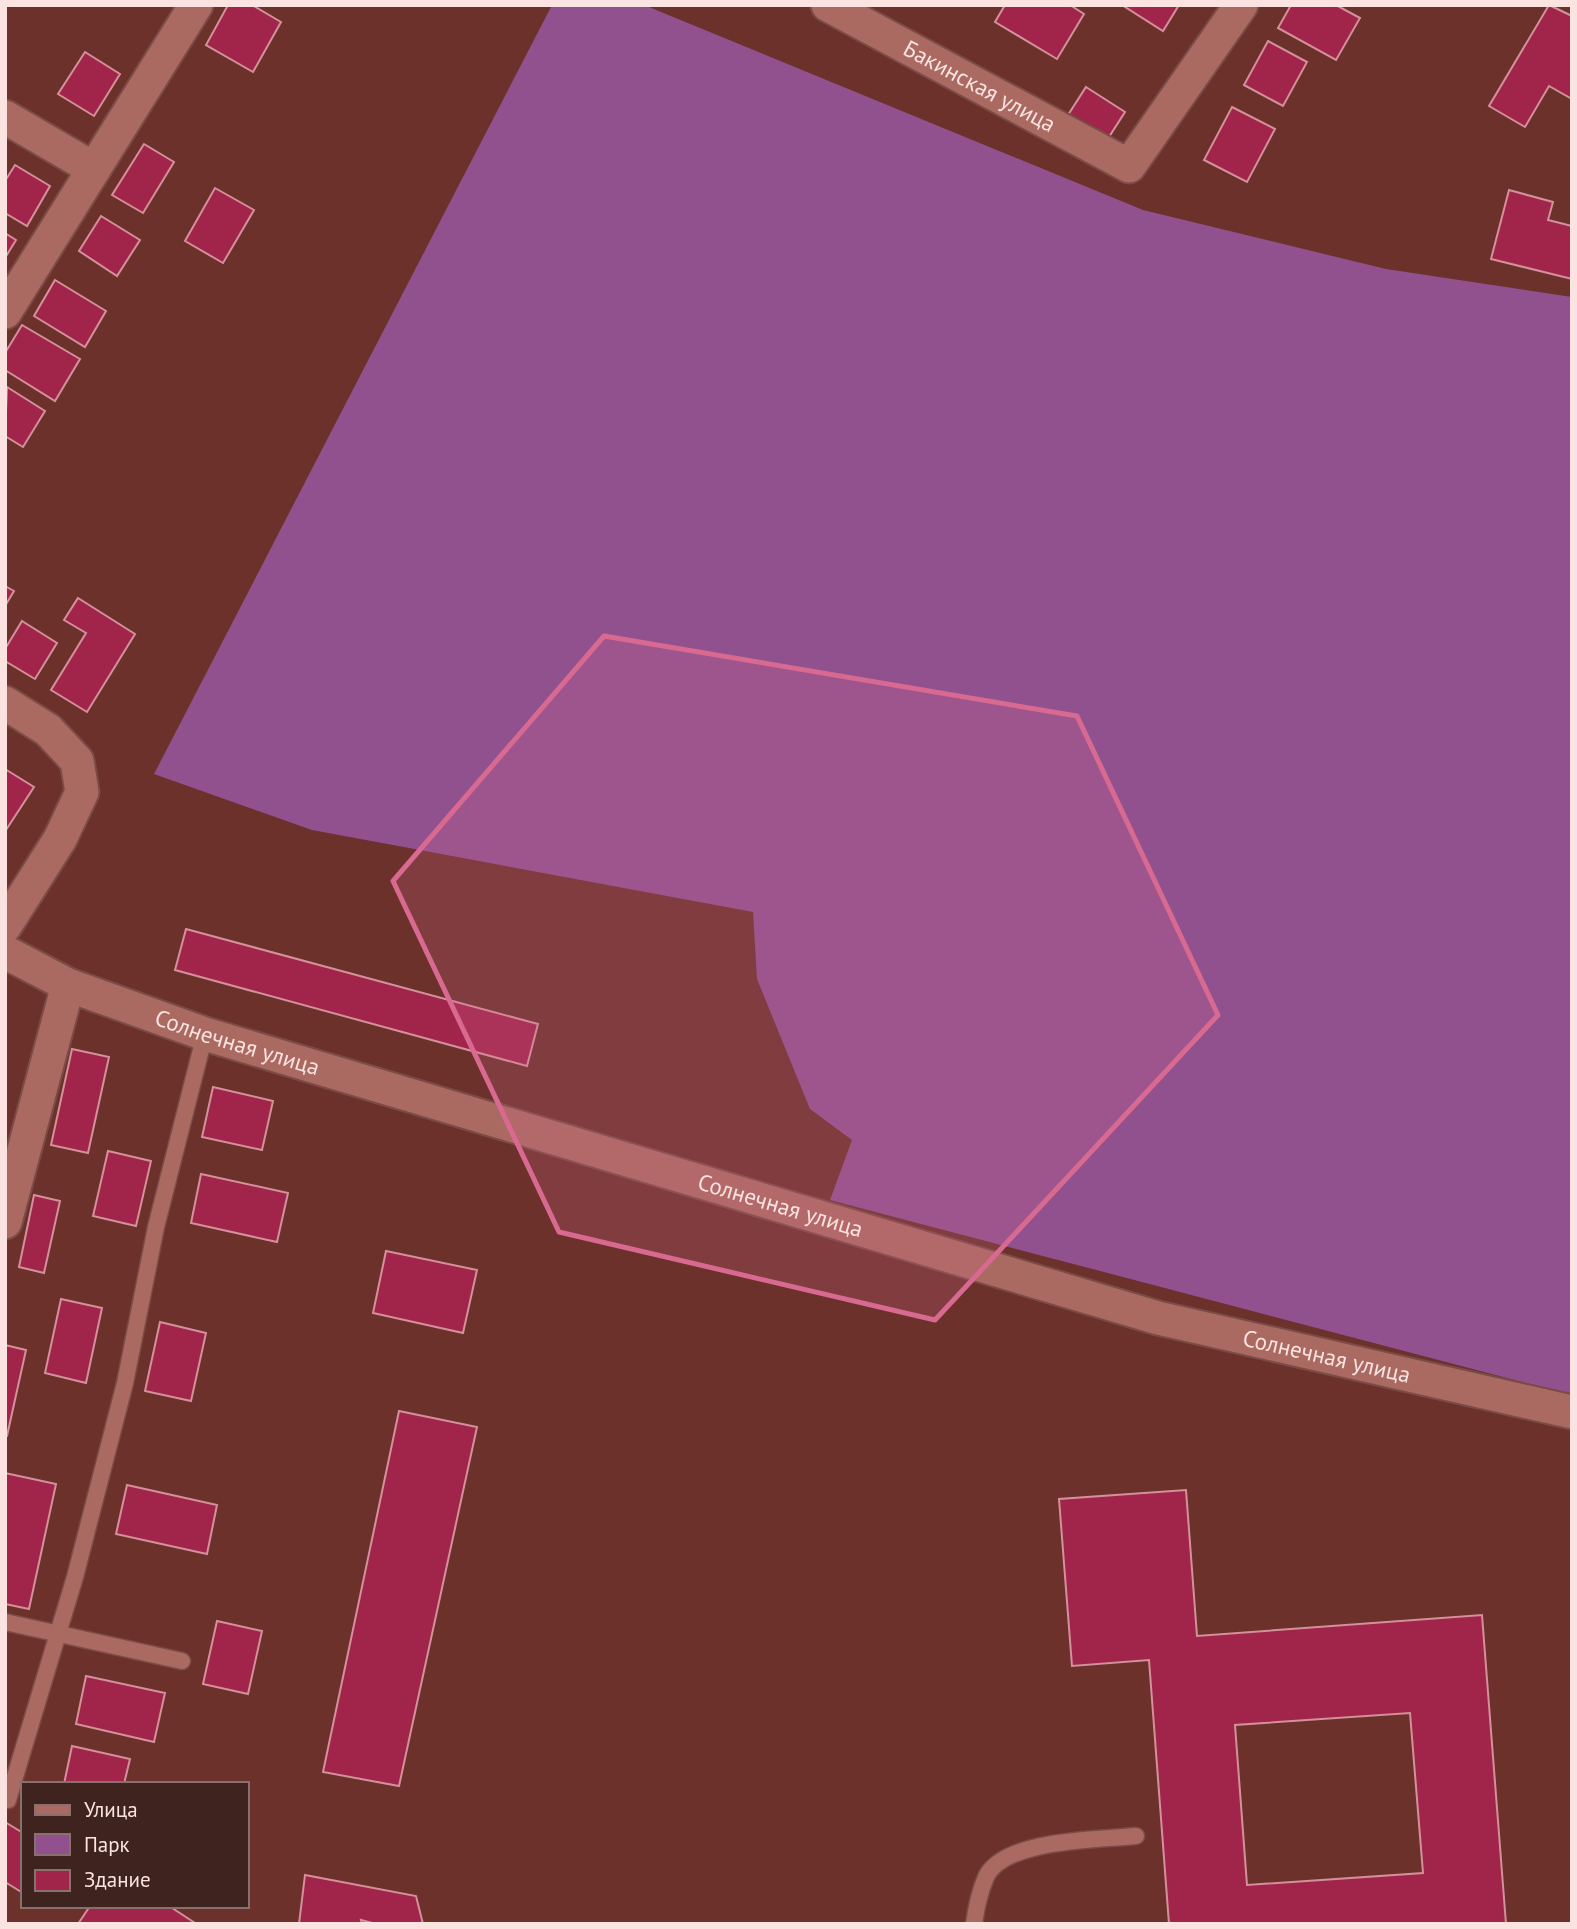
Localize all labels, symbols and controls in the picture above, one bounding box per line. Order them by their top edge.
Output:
street label: Бакинская улица [899,33,1061,138]
street label: Солнечная улица [151,1002,323,1081]
street label: Солнечная улица [694,1167,867,1243]
street label: Солнечная улица [1240,1323,1413,1389]
legend [21,1782,248,1908]
text: Улица [84,1796,138,1823]
text: Парк [84,1831,130,1858]
text: Здание [84,1866,151,1893]

